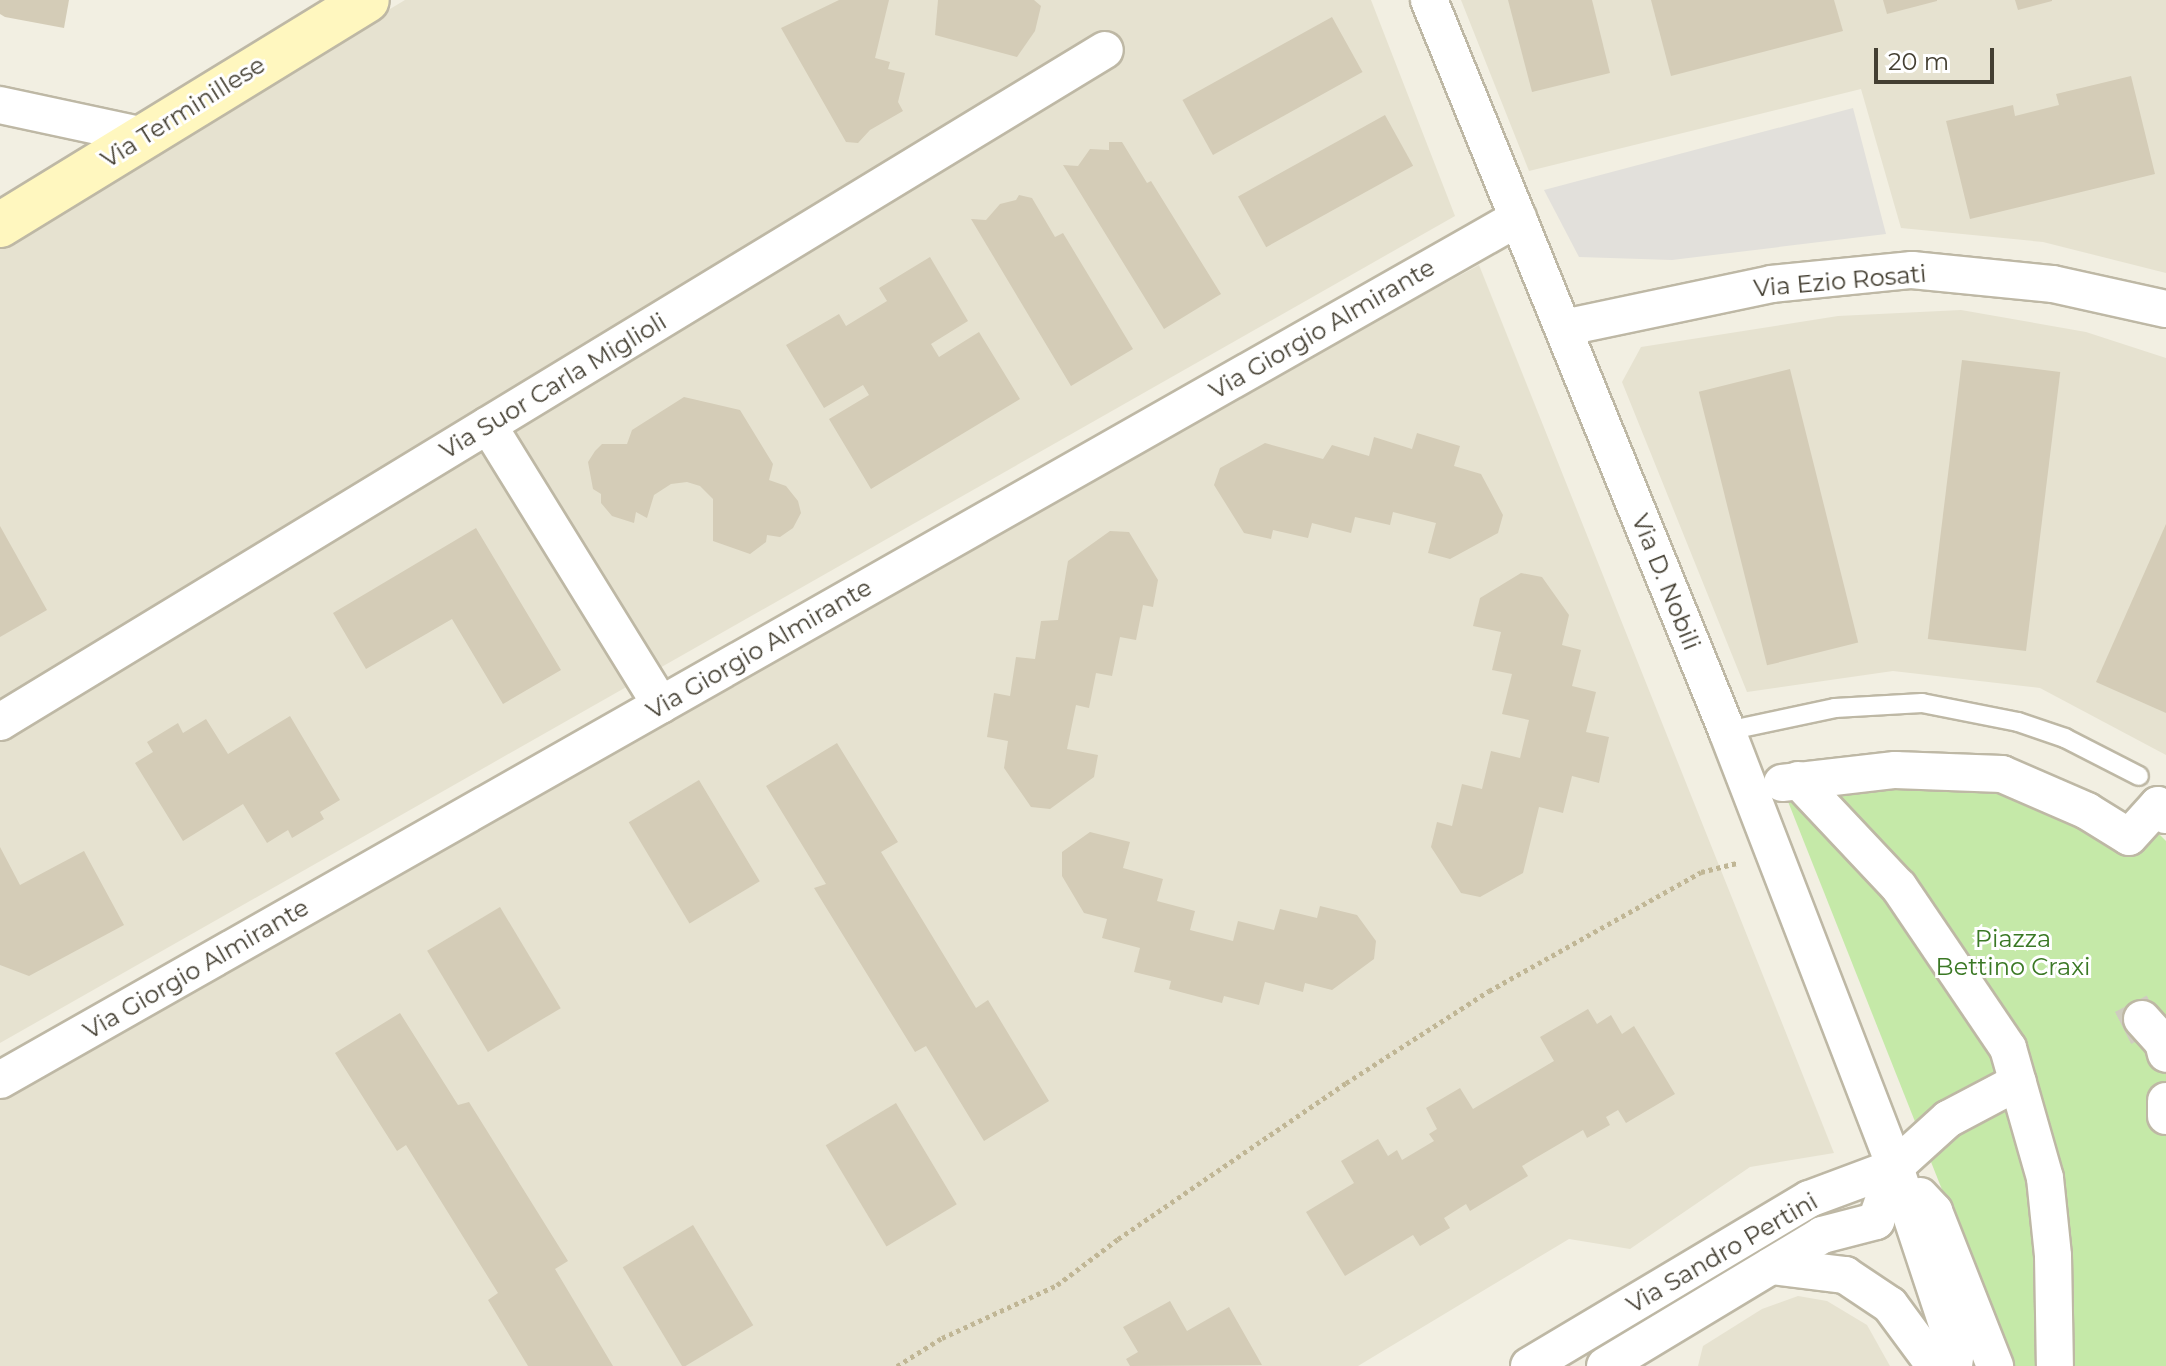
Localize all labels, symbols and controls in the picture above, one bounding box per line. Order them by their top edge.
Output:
scale bar [1878,32,1998,82]
text: 20 m [1888,47,1949,76]
street label: Via Terminillese [96,50,270,174]
street label: Via Giorgio Almirante [1204,253,1440,405]
street label: Via Ezio Rosati [1752,259,1928,303]
street label: Via Suor Carla Miglioli [435,307,671,465]
street label: Via D. Nobili [1626,510,1706,654]
street label: Via Giorgio Almirante [641,573,877,725]
street label: Via Giorgio Almirante [78,893,314,1045]
park label: Piazza Bettino Craxi [1936,925,2090,981]
street label: Via Sandro Pertini [1621,1187,1823,1319]

